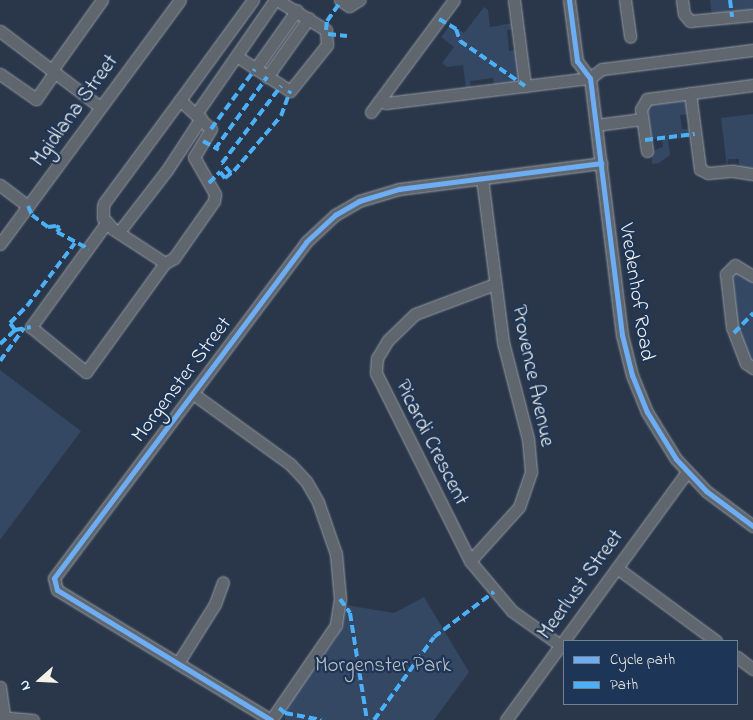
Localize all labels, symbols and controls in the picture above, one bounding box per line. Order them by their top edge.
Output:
street label: Mgidlana Street [26,50,124,172]
street label: Vredenhof Road [613,221,659,363]
street label: Provence Avenue [505,303,559,449]
street label: Morgenster Street [126,312,238,448]
street label: Picardi Crescent [389,376,473,510]
street label: Meerlust Street [533,525,629,645]
legend [563,640,738,705]
text: Cycle path [610,649,675,671]
park label: Morgenster Park [315,653,451,679]
north arrow [15,655,65,705]
text: Path [610,674,638,696]
text: N [14,677,37,693]

